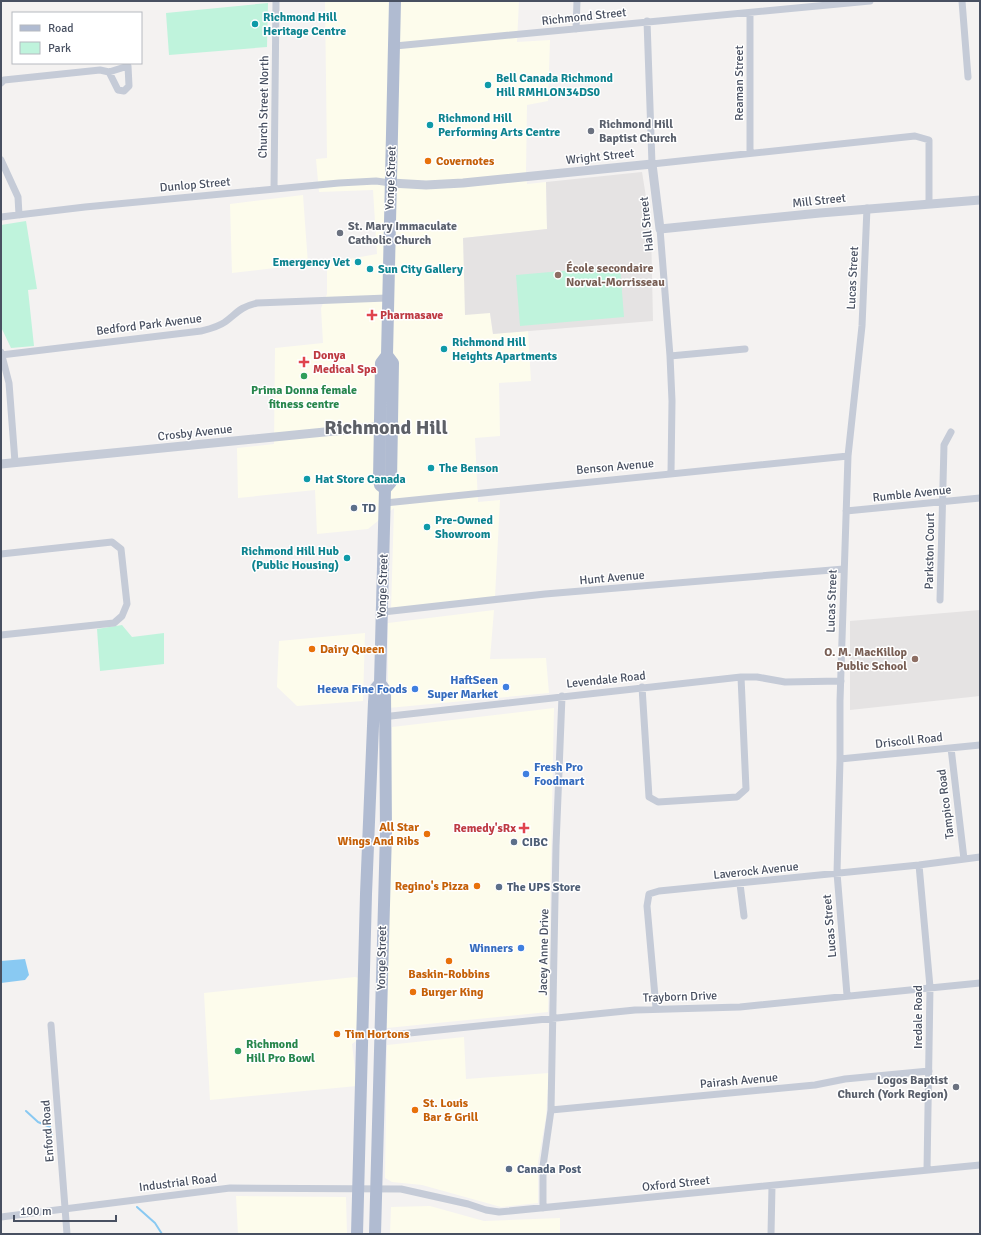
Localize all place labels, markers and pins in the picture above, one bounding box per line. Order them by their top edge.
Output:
place label: Richmond Hill Heritage Centre [263,10,346,39]
marker: Richmond Hill Heritage Centre [250,19,260,29]
place label: Bell Canada Richmond Hill RMHLON34DS0 [496,71,613,100]
marker: Bell Canada Richmond Hill RMHLON34DS0 [483,80,493,90]
place label: Richmond Hill Performing Arts Centre [438,111,560,140]
place label: Richmond Hill Baptist Church [599,117,677,146]
marker: Richmond Hill Performing Arts Centre [425,120,435,130]
marker: Richmond Hill Baptist Church [586,126,596,136]
place label: Covernotes [436,154,495,169]
marker: Covernotes [423,156,433,166]
place label: St. Mary Immaculate Catholic Church [348,219,457,248]
marker: St. Mary Immaculate Catholic Church [335,228,345,238]
place label: Emergency Vet [272,255,351,270]
marker: Emergency Vet [353,257,363,267]
place label: École secondaire Norval-Morrisseau [566,261,665,290]
place label: Sun City Gallery [378,262,463,277]
marker: Sun City Gallery [365,264,375,274]
marker: École secondaire Norval-Morrisseau [553,270,563,280]
place label: Pharmasave [380,308,443,323]
marker: Pharmasave [367,310,377,320]
place label: Richmond Hill Heights Apartments [452,335,558,364]
marker: Richmond Hill Heights Apartments [439,344,449,354]
place label: Donya Medical Spa [313,348,377,377]
marker: Donya Medical Spa [298,356,310,368]
marker: Prima Donna female fitness centre [299,371,309,381]
place label: Prima Donna female fitness centre [251,383,357,412]
place label: The Benson [439,461,499,476]
marker: The Benson [426,463,436,473]
place label: Hat Store Canada [315,472,406,487]
marker: Hat Store Canada [302,474,312,484]
place label: TD [362,501,376,516]
marker: TD [349,503,359,513]
place label: Pre-Owned Showroom [435,513,494,542]
marker: Pre-Owned Showroom [422,522,432,532]
place label: Richmond Hill Hub (Public Housing) [241,544,340,573]
marker: Richmond Hill Hub (Public Housing) [342,553,352,563]
place label: Dairy Queen [320,642,385,657]
marker: Dairy Queen [307,644,317,654]
place label: O. M. MacKillop Public School [824,645,908,674]
marker: O. M. MacKillop Public School [910,654,920,664]
place label: HaftSeen Super Market [427,673,499,702]
place label: Heeva Fine Foods [317,682,408,697]
marker: HaftSeen Super Market [501,682,511,692]
marker: Heeva Fine Foods [410,684,420,694]
place label: Fresh Pro Foodmart [534,760,585,789]
marker: Fresh Pro Foodmart [521,769,531,779]
place label: All Star Wings And Ribs [338,820,420,849]
place label: Remedy'sRx [454,821,516,836]
marker: Remedy'sRx [519,823,529,833]
marker: All Star Wings And Ribs [422,829,432,839]
place label: CIBC [522,835,548,850]
marker: CIBC [509,837,519,847]
place label: Regino's Pizza [395,879,469,894]
place label: The UPS Store [507,880,581,895]
marker: Regino's Pizza [472,881,482,891]
marker: The UPS Store [494,882,504,892]
place label: Winners [469,941,514,956]
marker: Winners [516,943,526,953]
marker: Baskin-Robbins [444,956,454,966]
place label: Baskin-Robbins [408,967,490,982]
place label: Burger King [421,985,484,1000]
marker: Burger King [408,987,418,997]
place label: Tim Hortons [345,1027,410,1042]
marker: Tim Hortons [332,1029,342,1039]
place label: Richmond Hill Pro Bowl [246,1037,315,1066]
marker: Richmond Hill Pro Bowl [233,1046,243,1056]
place label: Logos Baptist Church (York Region) [838,1073,948,1102]
marker: Logos Baptist Church (York Region) [951,1082,961,1092]
place label: St. Louis Bar & Grill [423,1096,479,1125]
marker: St. Louis Bar & Grill [410,1105,420,1115]
place label: Canada Post [517,1162,582,1177]
marker: Canada Post [504,1164,514,1174]

